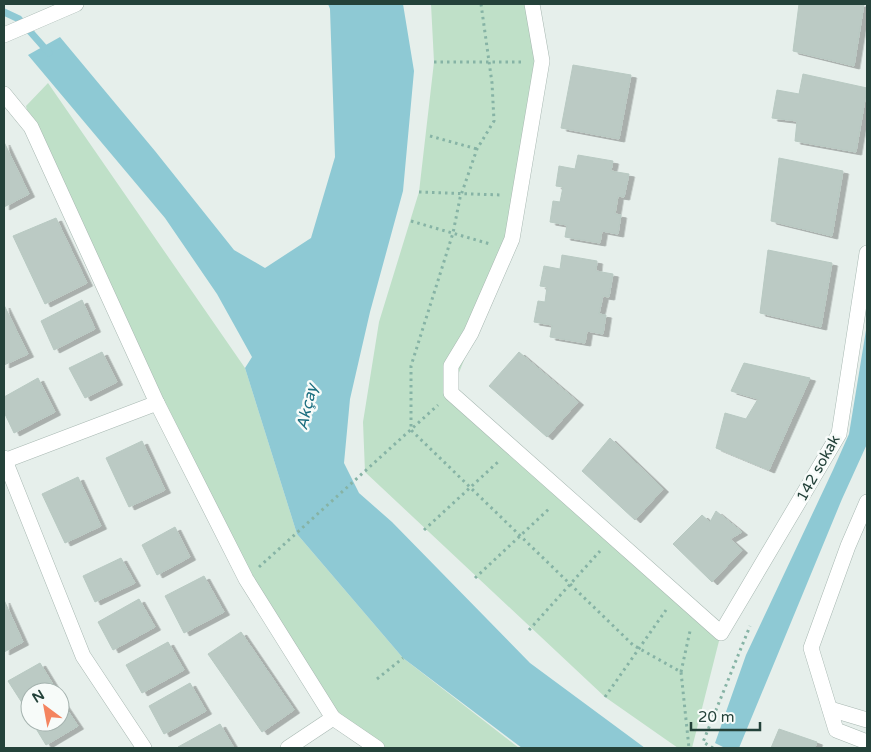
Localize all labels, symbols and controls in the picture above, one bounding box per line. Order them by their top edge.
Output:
water label: Akçay [292,380,323,432]
street label: 142 sokak [792,432,844,504]
north arrow [20,682,70,732]
text: N [29,686,48,707]
scale bar [691,700,760,732]
text: 20 m [698,708,735,726]

